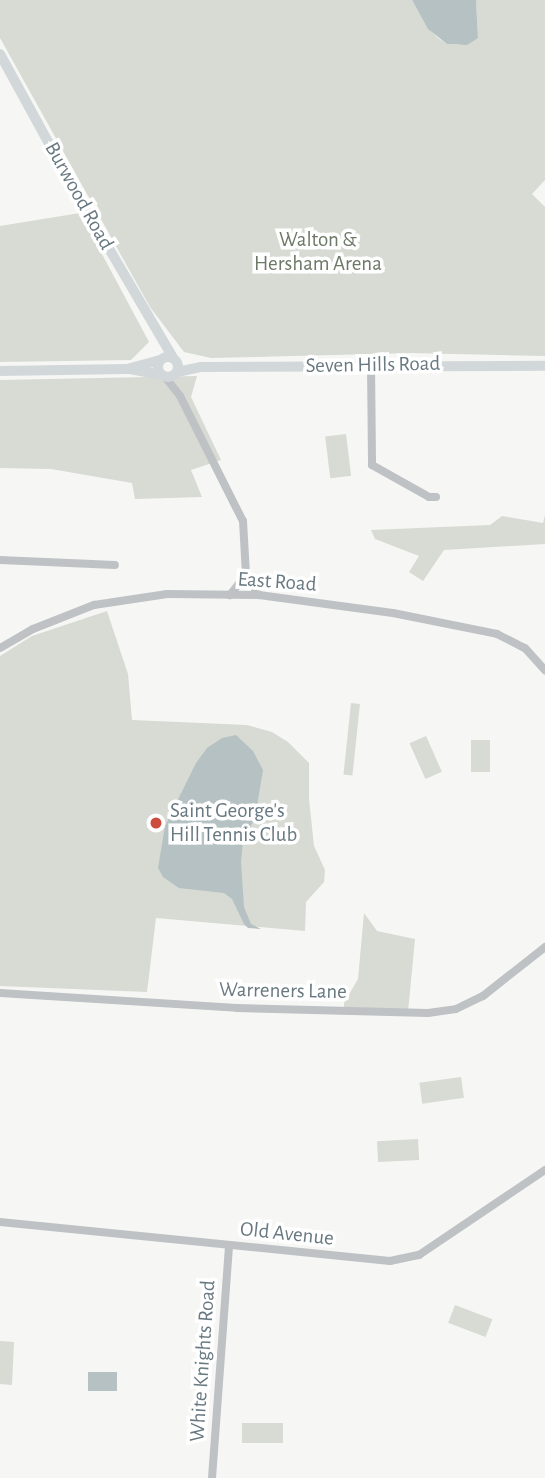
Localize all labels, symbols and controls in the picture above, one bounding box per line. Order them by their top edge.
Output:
street label: Burwood Road [39,138,119,254]
park label: Walton & Hersham Arena [254,227,382,277]
street label: Seven Hills Road [306,351,440,379]
street label: East Road [237,567,317,597]
place label: Saint George's Hill Tennis Club [170,798,297,848]
marker: Saint George's Hill Tennis Club [148,815,164,831]
street label: Warreners Lane [219,977,347,1005]
street label: Old Avenue [239,1217,335,1251]
street label: White Knights Road [185,1279,221,1443]

